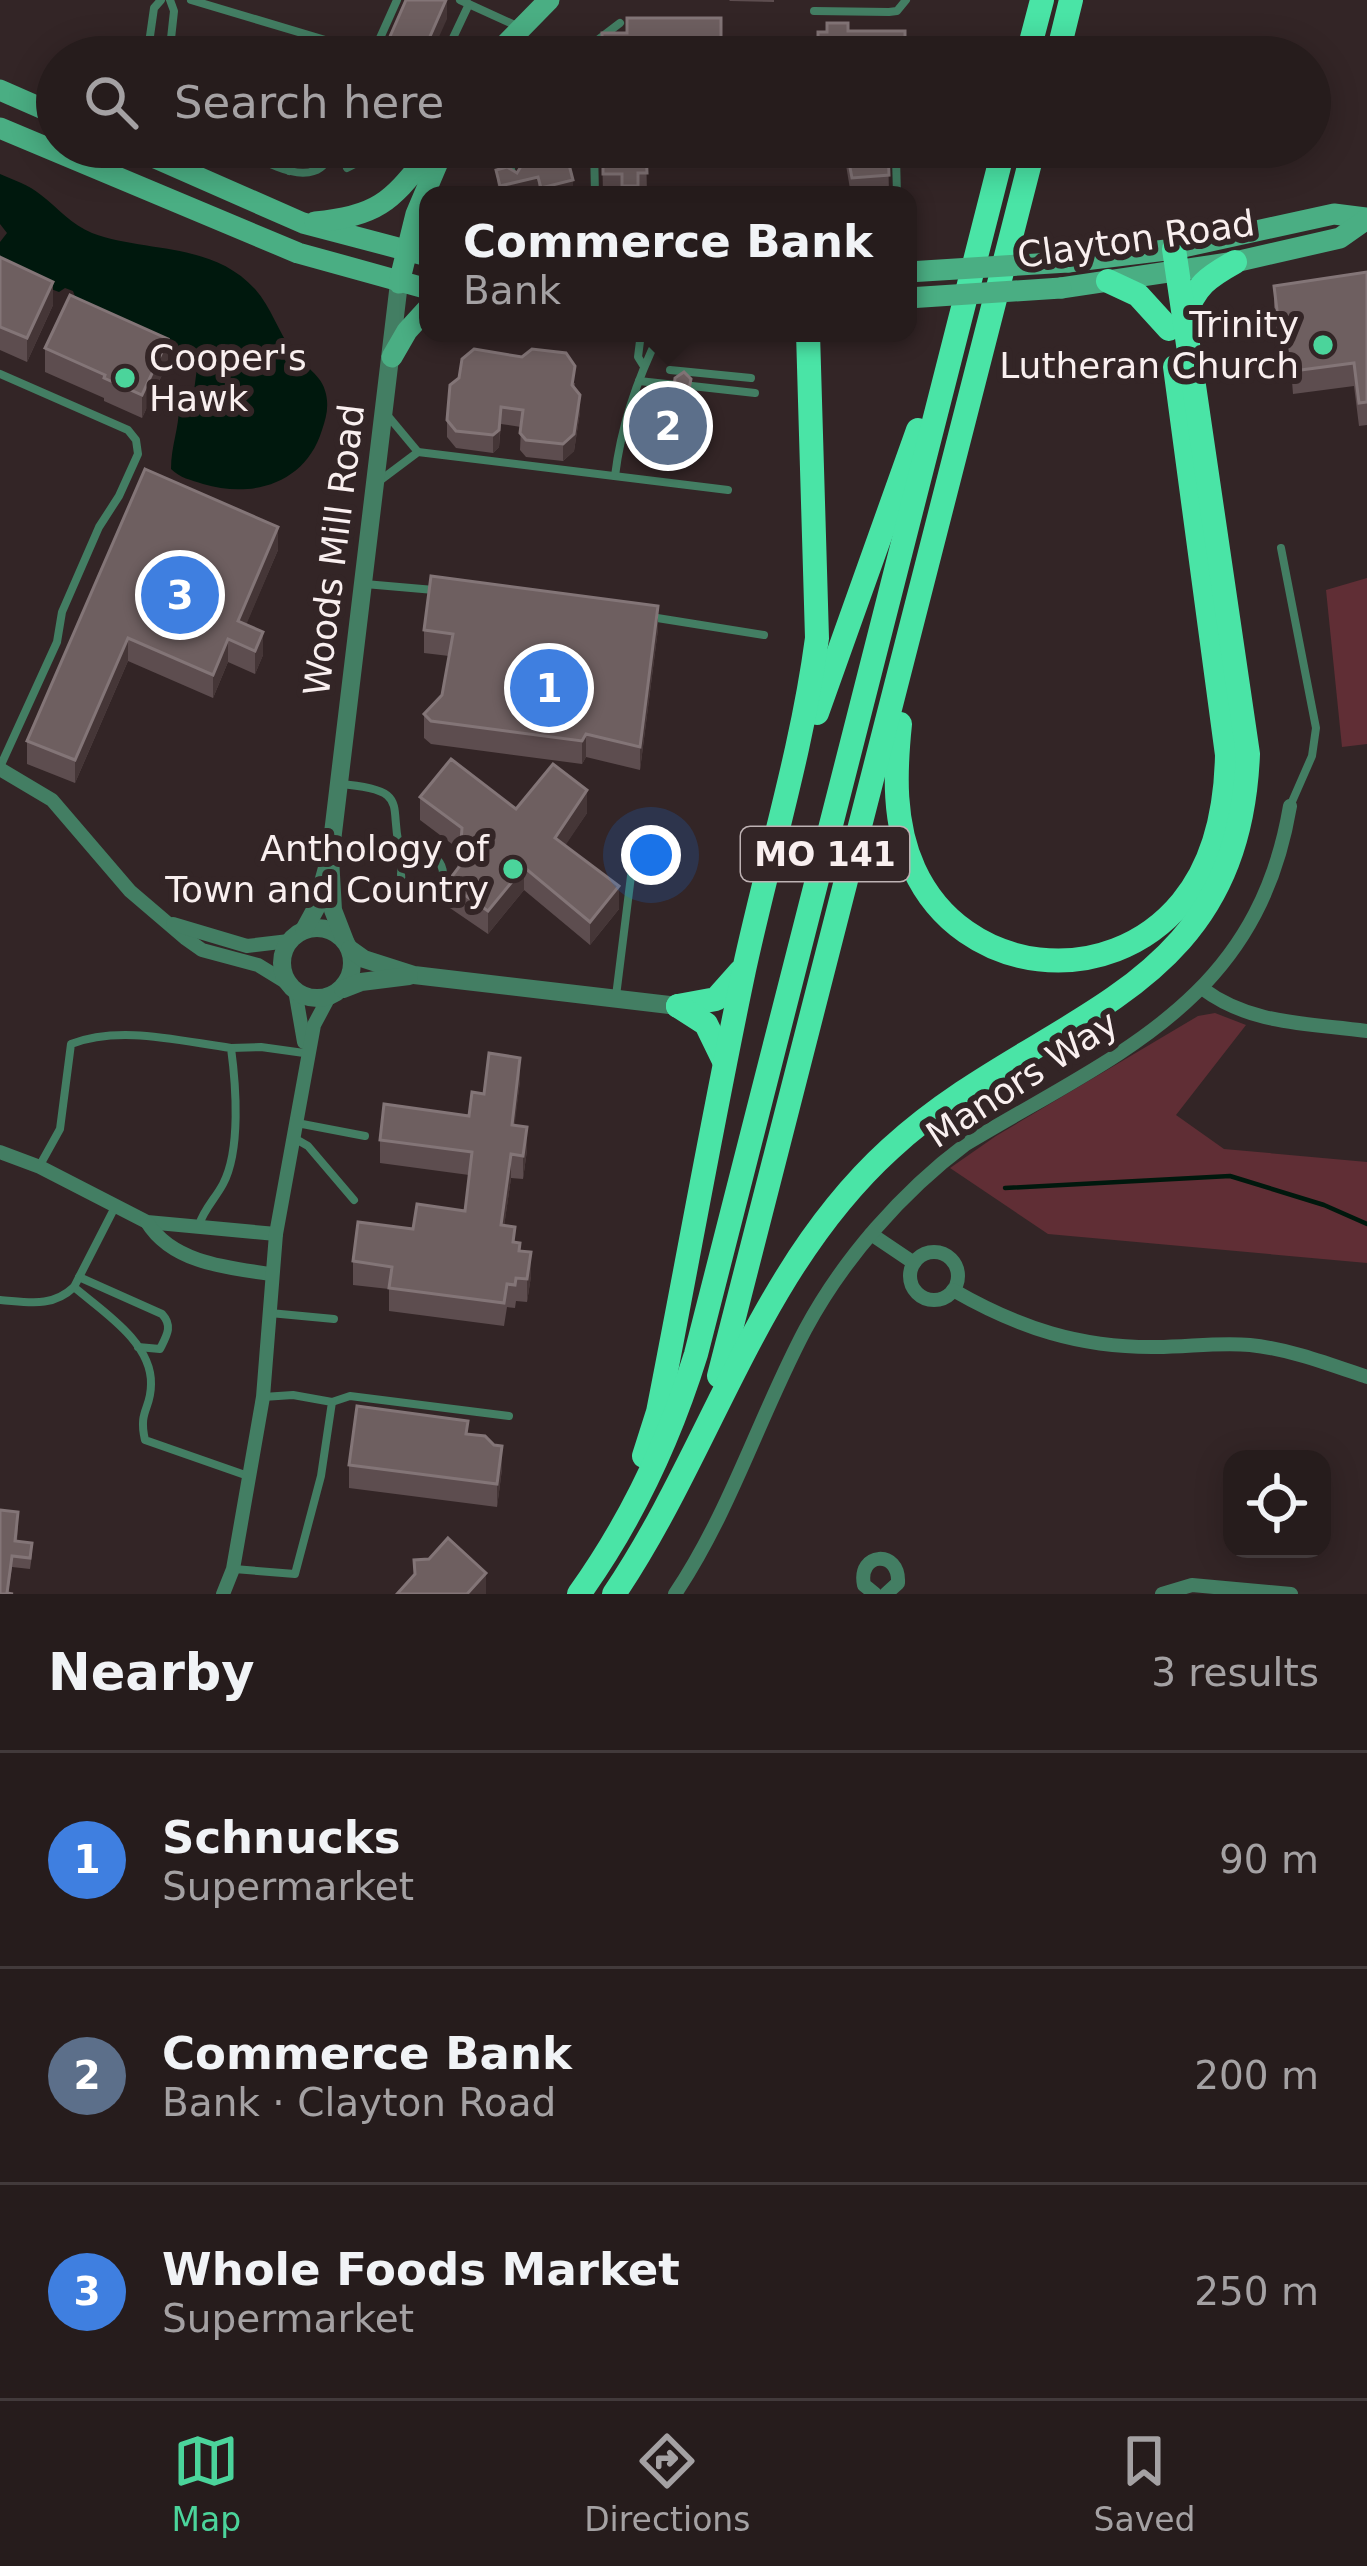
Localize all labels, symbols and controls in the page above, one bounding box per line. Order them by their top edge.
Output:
search box [36,36,1331,168]
icon: search [78,69,144,135]
text: Search here [174,76,444,129]
popup [419,186,917,342]
street label: Clayton Road [1015,202,1257,276]
text: Commerce Bank [463,215,873,268]
text: Bank [463,268,561,313]
place label: Trinity Lutheran Church [999,304,1299,386]
marker: Trinity Lutheran Church [1310,332,1336,358]
place label: Cooper's Hawk [149,337,307,419]
marker: Cooper's Hawk [112,365,138,391]
pin: 2 [629,381,707,471]
street label: Woods Mill Road [296,402,372,698]
pin: 3 [141,550,219,640]
pin: 1 [510,643,588,733]
your location [621,825,681,885]
road number: MO 141 [741,827,909,881]
place label: Anthology of Town and Country [164,828,490,910]
marker: Anthology of Town and Country [500,856,526,882]
street label: Manors Way [919,1002,1125,1156]
map controls [1223,1450,1331,1558]
button: locate [1223,1450,1331,1558]
text: Nearby [48,1643,255,1702]
text: 3 results [1151,1650,1319,1695]
text: Schnucks [162,1811,401,1864]
text: 1 [73,1837,101,1882]
text: 90 m [1219,1837,1319,1882]
text: Supermarket [162,1864,414,1909]
text: Commerce Bank [162,2027,572,2080]
text: 2 [73,2053,101,2098]
text: 200 m [1194,2053,1319,2098]
text: Bank · Clayton Road [162,2080,556,2125]
text: Whole Foods Market [162,2243,680,2296]
text: 3 [73,2269,101,2314]
text: 250 m [1194,2269,1319,2314]
text: Supermarket [162,2296,414,2341]
tab: Map [172,2428,241,2539]
tab: Directions [584,2428,750,2539]
tab: Saved [1094,2428,1195,2539]

